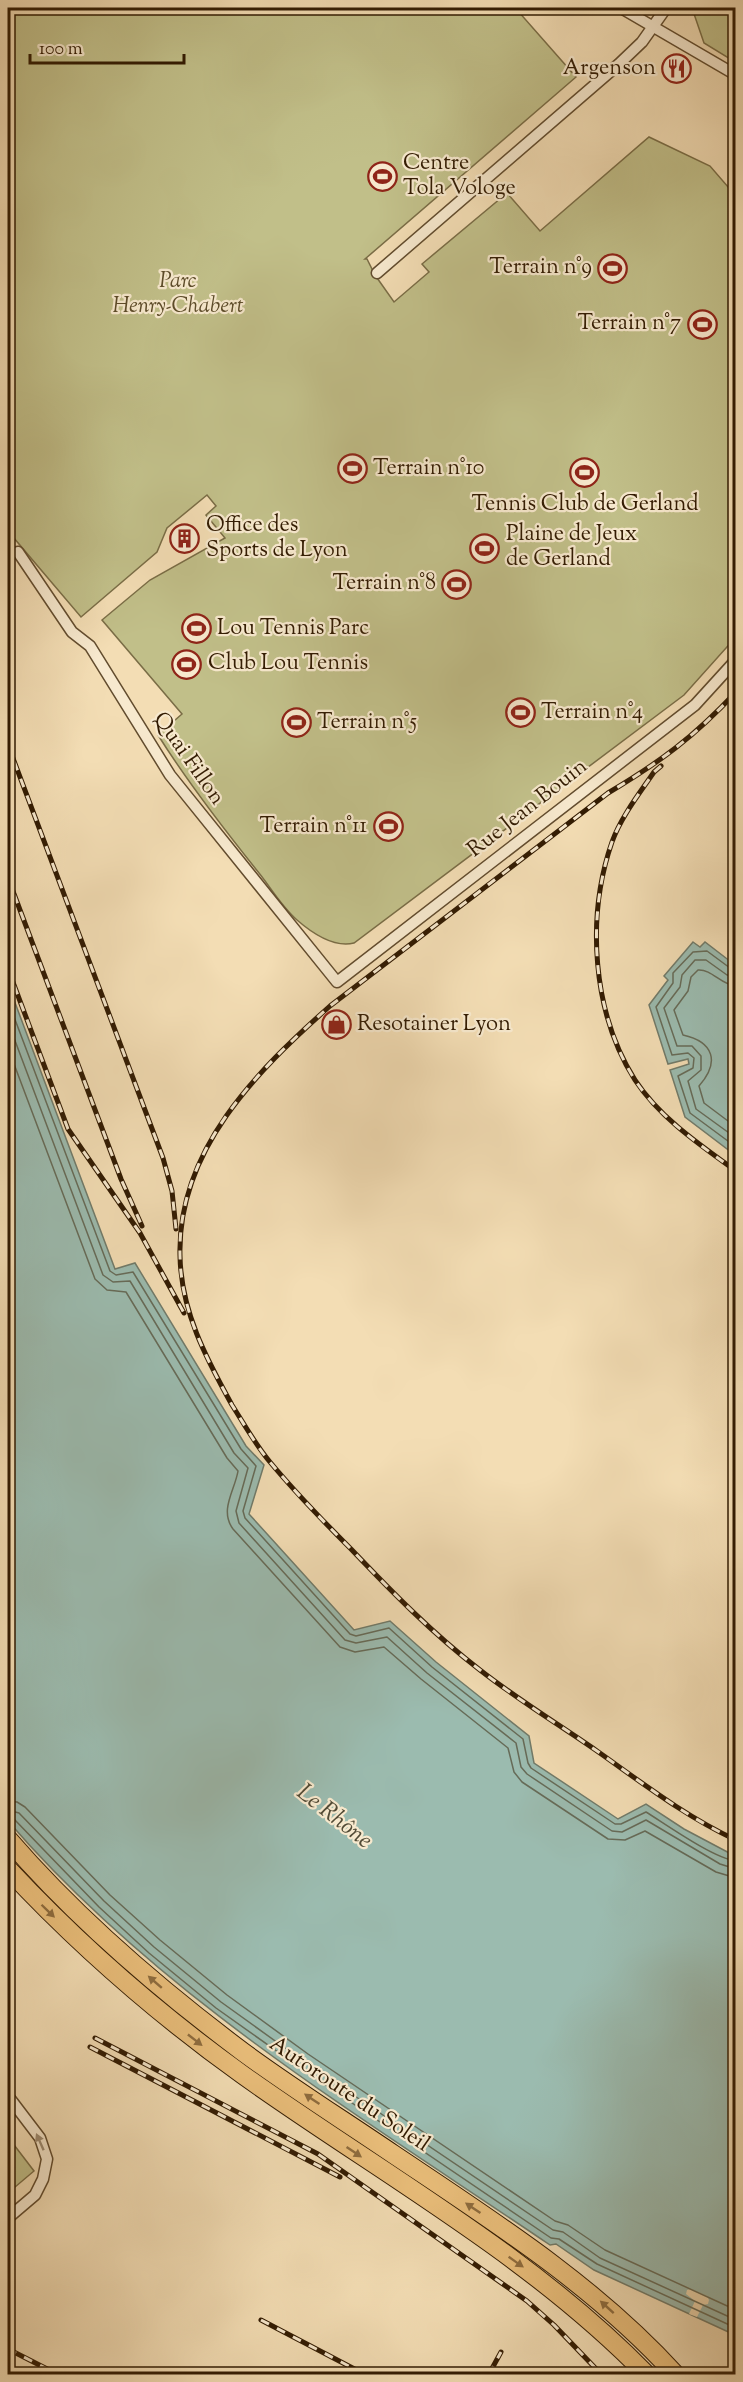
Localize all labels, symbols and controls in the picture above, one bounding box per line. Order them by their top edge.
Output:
scale bar [30,27,184,65]
text: 100 m [39,37,83,63]
place label: Argenson [563,53,656,85]
restaurant icon: Argenson [661,53,693,85]
place label: Centre Tola Vologe [403,148,516,205]
sports icon: Centre Tola Vologe [366,161,398,193]
place label: Terrain n°9 [489,252,592,284]
sports icon: Terrain n°9 [597,252,629,284]
park label: Parc Henry-Chabert [112,266,244,323]
place label: Terrain n°7 [578,308,681,340]
sports icon: Terrain n°7 [686,308,718,340]
sports icon: Terrain n°10 [336,453,368,485]
place label: Terrain n°10 [373,453,484,485]
sports icon: Tennis Club de Gerland [569,457,601,489]
place label: Tennis Club de Gerland [471,489,699,521]
place label: Office des Sports de Lyon [206,510,348,567]
place label: Plaine de Jeux de Gerland [506,519,637,576]
building icon: Office des Sports de Lyon [169,523,201,555]
sports icon: Plaine de Jeux de Gerland [469,532,501,564]
place label: Terrain n°8 [333,568,436,600]
sports icon: Terrain n°8 [441,568,473,600]
sports icon: Lou Tennis Parc [180,613,212,645]
place label: Lou Tennis Parc [217,613,369,645]
sports icon: Club Lou Tennis [171,648,203,680]
place label: Club Lou Tennis [208,648,368,680]
sports icon: Terrain n°4 [504,697,536,729]
place label: Terrain n°4 [541,697,643,729]
street label: Quai Fillon [144,706,232,812]
sports icon: Terrain n°5 [280,707,312,739]
place label: Terrain n°5 [317,707,417,739]
street label: Rue Jean Bouin [461,752,595,866]
place label: Terrain n°11 [260,811,368,843]
sports icon: Terrain n°11 [372,811,404,843]
shop icon: Resotainer Lyon [320,1009,352,1041]
place label: Resotainer Lyon [357,1009,511,1041]
water label: Le Rhône [289,1776,379,1858]
one-way arrow [41,1904,56,1918]
one-way arrow [148,1976,163,1989]
street label: Autoroute du Soleil [262,2029,436,2161]
one-way arrow [187,2033,203,2046]
one-way arrow [304,2093,320,2105]
one-way arrow [35,2133,45,2151]
one-way arrow [346,2146,362,2158]
one-way arrow [465,2203,481,2214]
one-way arrow [508,2255,523,2267]
one-way arrow [600,2301,615,2314]

